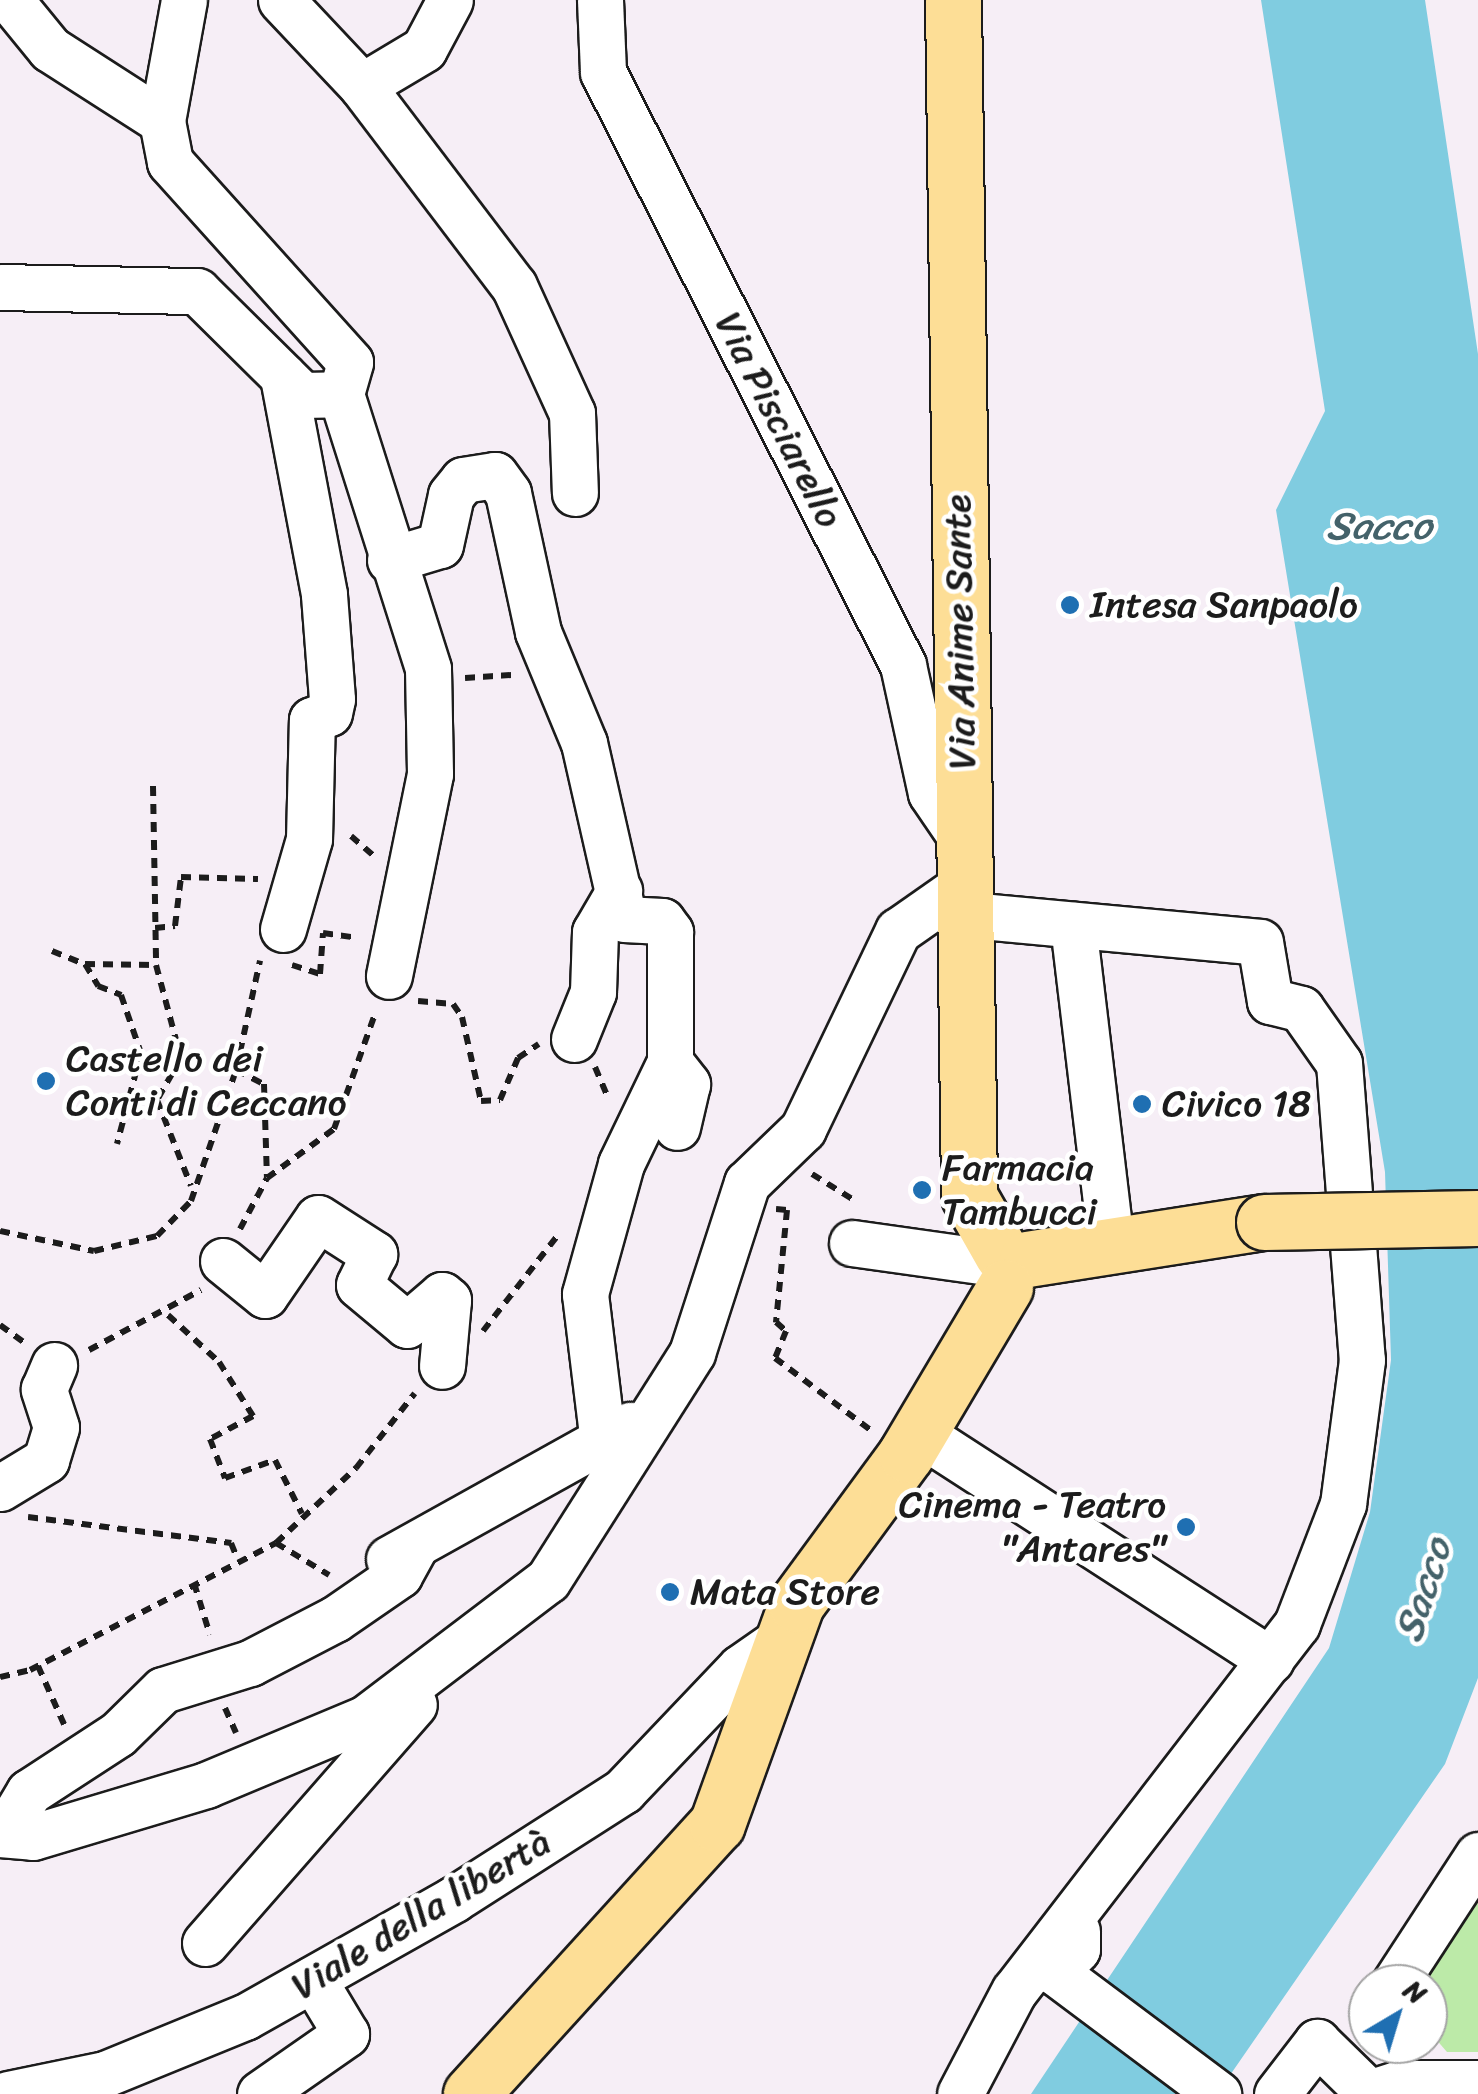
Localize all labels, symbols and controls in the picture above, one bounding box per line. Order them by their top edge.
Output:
street label: Via Pisciarello [705,304,853,536]
street label: Via Anime Sante [935,494,985,770]
water label: Sacco [1326,502,1432,550]
place label: Intesa Sanpaolo [1090,582,1358,628]
marker: Intesa Sanpaolo [1059,594,1081,616]
place label: Castello dei Conti di Ceccano [66,1036,347,1126]
marker: Castello dei Conti di Ceccano [35,1070,57,1092]
place label: Civico 18 [1162,1081,1311,1127]
marker: Civico 18 [1131,1093,1153,1115]
place label: Farmacia Tambucci [942,1145,1097,1234]
marker: Farmacia Tambucci [911,1179,933,1201]
place label: Cinema - Teatro "Antares" [899,1482,1166,1572]
marker: Cinema - Teatro "Antares" [1175,1516,1197,1538]
water label: Sacco [1384,1532,1462,1648]
place label: Mata Store [690,1569,881,1615]
marker: Mata Store [659,1581,681,1603]
street label: Viale della libertà [283,1819,559,2009]
north arrow [1348,1964,1448,2064]
text: N [1393,1966,1438,2017]

